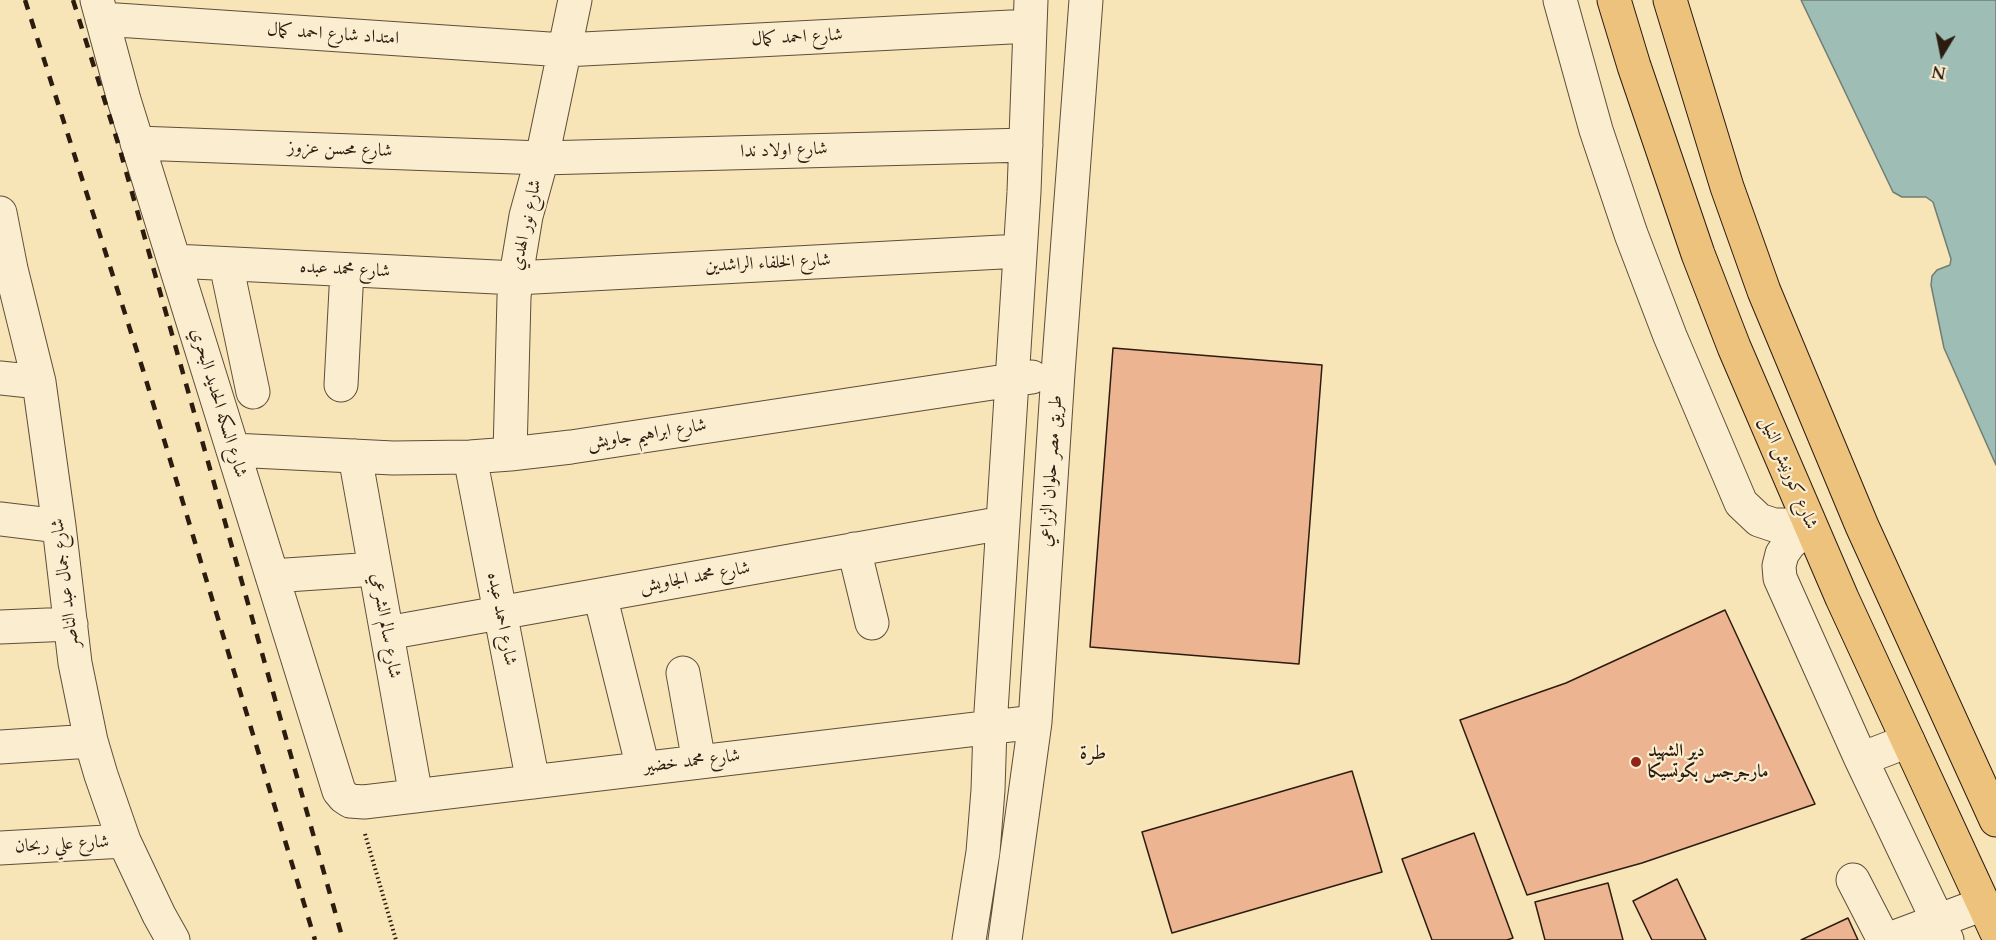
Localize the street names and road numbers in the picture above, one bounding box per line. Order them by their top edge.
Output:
street label: امتداد شارع احمد كمال [266,20,400,50]
street label: شارع احمد كمال [751,25,843,51]
street label: شارع محسن عزوز [287,137,393,163]
street label: شارع اولاد ندا [740,139,828,163]
street label: شارع نور الهدي [507,178,547,272]
street label: شارع الخلفاء الراشدين [705,250,831,278]
street label: شارع محمد عبده [299,257,391,283]
street label: شارع السكه الحديد البحري [185,326,251,480]
street label: طريق مصر حلوان الزراعي [1036,394,1068,548]
street label: شارع كورنيش النيل [1755,413,1821,533]
street label: شارع ابراهيم جاويش [586,415,708,455]
street label: شارع جمال عبد الناصر [47,517,85,649]
street label: شارع محمد الجاويش [638,558,752,598]
street label: شارع احمد عبده [481,571,521,667]
street label: شارع سالم الشرعي [365,572,405,680]
street label: شارع محمد خضير [642,745,742,779]
street label: شارع علي ربحان [14,832,110,858]

